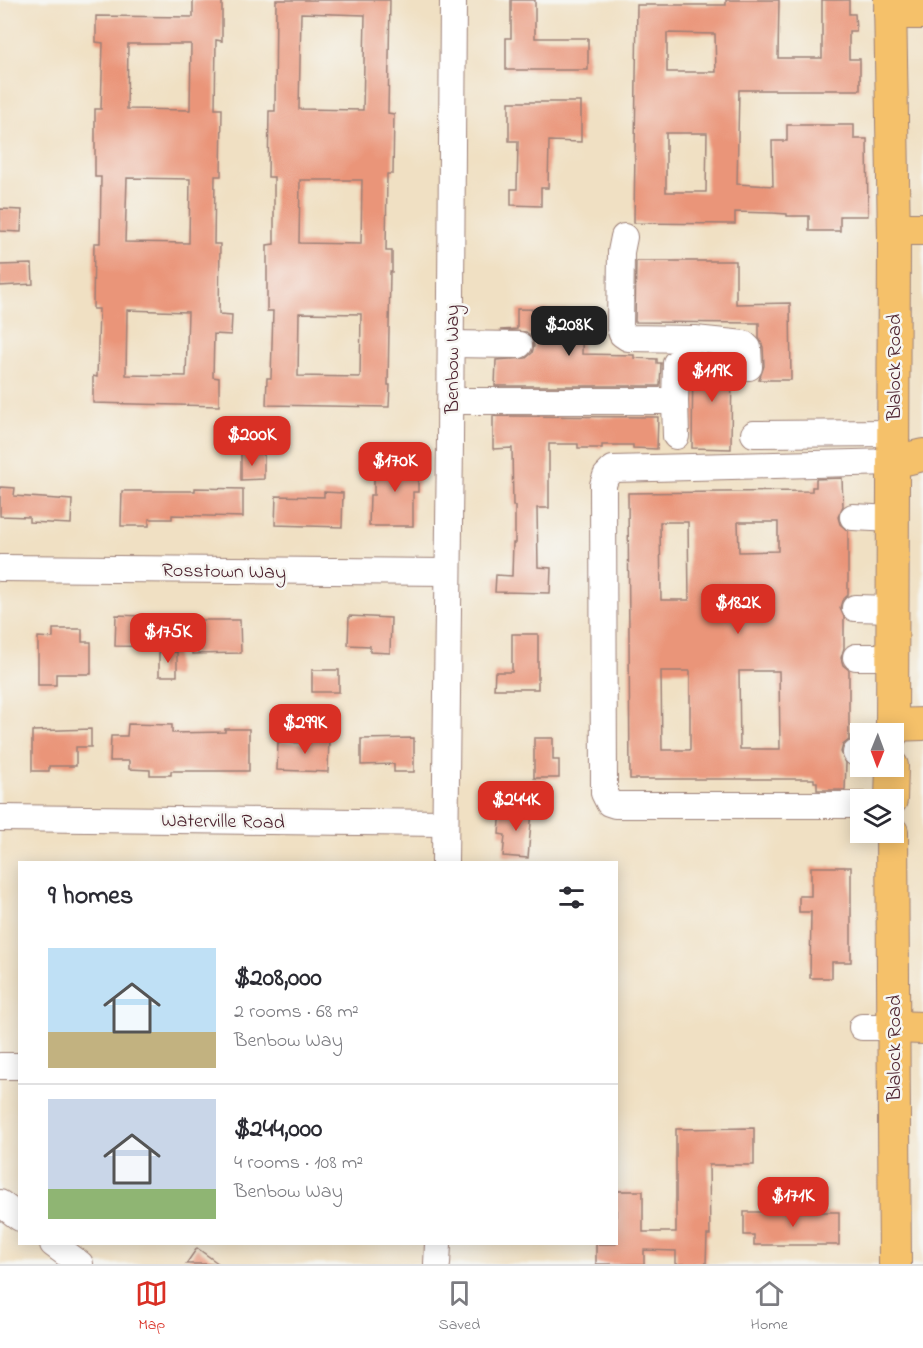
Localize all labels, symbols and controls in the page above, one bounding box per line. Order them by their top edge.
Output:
street label: Benbow Way [439,305,468,414]
pin: $208K [527,306,611,357]
text: $208K [545,311,593,340]
street label: Blalock Road [881,314,910,421]
pin: $119K [670,352,754,403]
text: $119K [692,357,732,386]
pin: $200K [210,416,294,467]
text: $200K [227,421,277,450]
pin: $170K [353,442,437,493]
text: $170K [372,447,418,476]
street label: Rosstown Way [162,557,286,588]
pin: $182K [696,584,780,635]
text: $182K [715,589,761,618]
pin: $175K [126,613,210,664]
text: $175K [144,618,192,647]
pin: $299K [263,704,347,755]
text: $299K [283,709,327,738]
north arrow [850,723,904,777]
map controls [850,723,904,843]
pin: $244K [474,781,558,832]
text: $244K [492,786,540,815]
button: layers [850,789,904,843]
street label: Waterville Road [161,807,285,838]
text: 9 homes [48,878,133,916]
icon: filters [555,881,588,914]
text: $208,000 [234,960,322,998]
icon: home [96,972,168,1044]
street label: Blalock Road [881,995,910,1102]
text: 2 rooms · 68 m² [234,998,359,1027]
text: Benbow Way [234,1027,343,1056]
text: $244,000 [234,1111,322,1149]
icon: home [96,1123,168,1195]
text: 4 rooms · 108 m² [234,1149,363,1178]
pin: $171K [751,1177,835,1228]
text: Benbow Way [234,1178,343,1207]
text: $171K [772,1182,814,1211]
tab: Map [135,1277,168,1337]
tab: Saved [439,1277,480,1337]
tab: Home [751,1277,788,1337]

